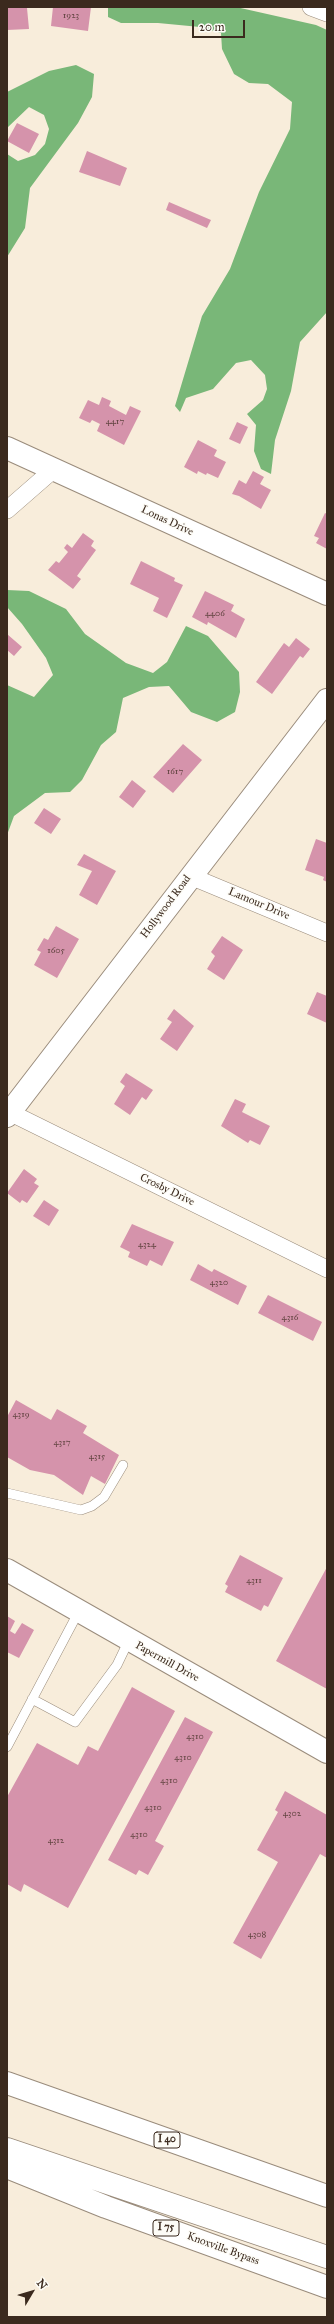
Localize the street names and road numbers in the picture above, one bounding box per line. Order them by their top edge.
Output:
street label: Lonas Drive [139,503,195,539]
street label: Hollywood Road [138,873,194,941]
street label: Lamour Drive [226,885,292,923]
street label: Crosby Drive [137,1171,197,1209]
street label: Papermill Drive [133,1639,201,1685]
road number: I 40 [154,2132,180,2148]
road number: I 75 [153,2220,179,2236]
street label: Knoxville Bypass [185,2230,261,2268]

